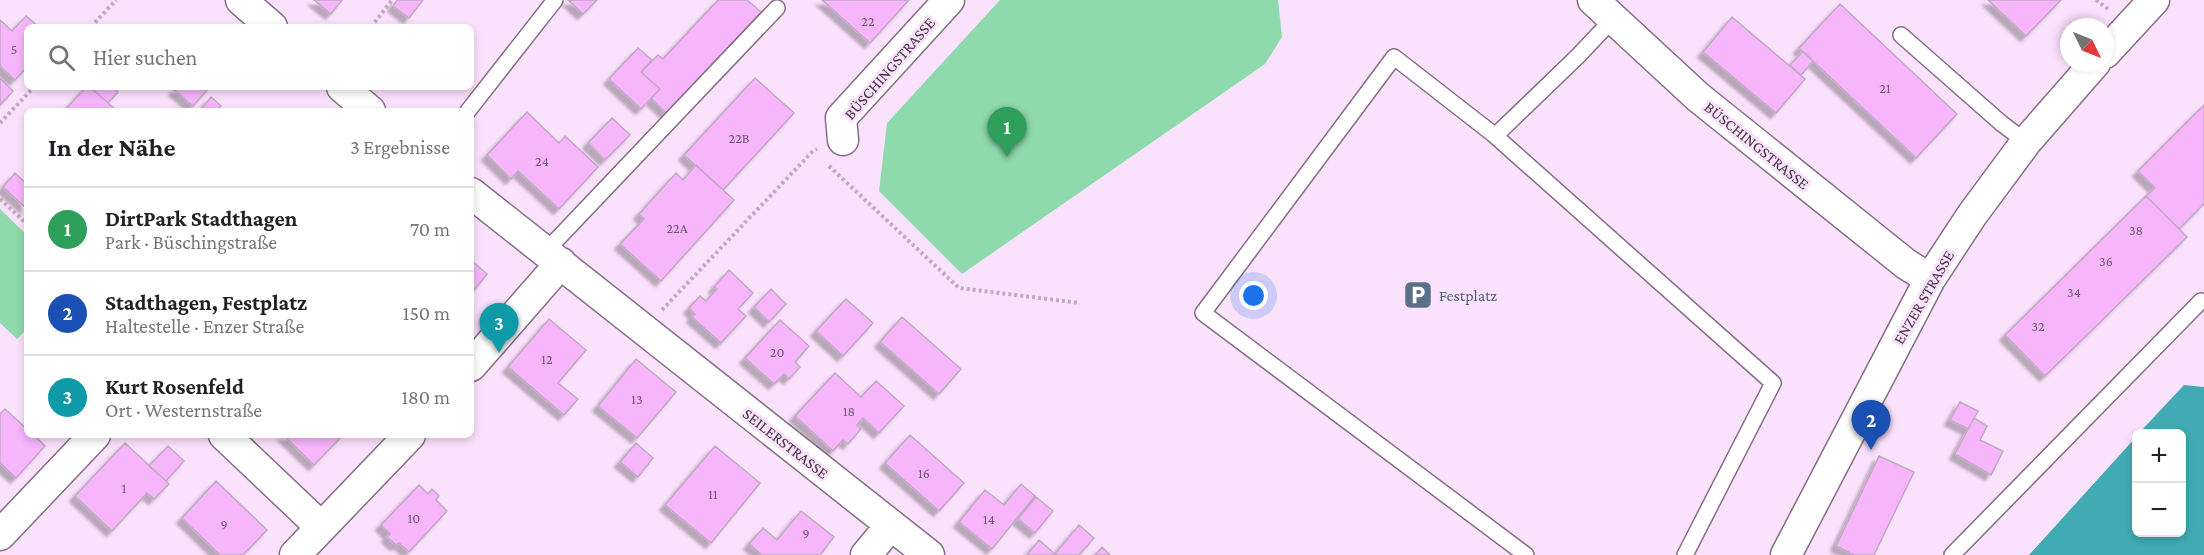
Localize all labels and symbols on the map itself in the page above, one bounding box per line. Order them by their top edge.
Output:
house number: 22 [861,13,875,29]
street label: BÜSCHINGSTRASSE [841,14,938,123]
north arrow [2060,18,2114,72]
house number: 5 [11,41,17,57]
house number: 21 [1879,80,1891,96]
street label: BÜSCHINGSTRASSE [1701,98,1812,193]
pin: 1 [988,108,1026,157]
house number: 22B [729,130,750,146]
house number: 24 [535,153,549,169]
house number: 22A [666,220,688,236]
house number: 38 [2129,222,2143,238]
street label: ENZER STRASSE [1890,247,1957,347]
house number: 36 [2099,253,2113,269]
parking icon: Festplatz [1402,279,1434,311]
your location [1239,281,1268,310]
house number: 34 [2067,284,2081,300]
place label: Festplatz [1439,287,1497,305]
pin: 3 [480,304,518,353]
house number: 32 [2031,318,2045,334]
house number: 20 [770,344,784,360]
house number: 12 [541,351,553,367]
house number: 13 [631,391,643,407]
pin: 2 [1852,400,1890,450]
house number: 18 [843,403,855,419]
street label: SEILERSTRASSE [740,405,832,482]
house number: 16 [918,465,930,481]
house number: 1 [122,480,127,496]
house number: 11 [708,486,718,502]
house number: 10 [408,510,420,526]
house number: 14 [983,511,995,527]
house number: 9 [220,516,228,532]
house number: 9 [802,525,810,541]

